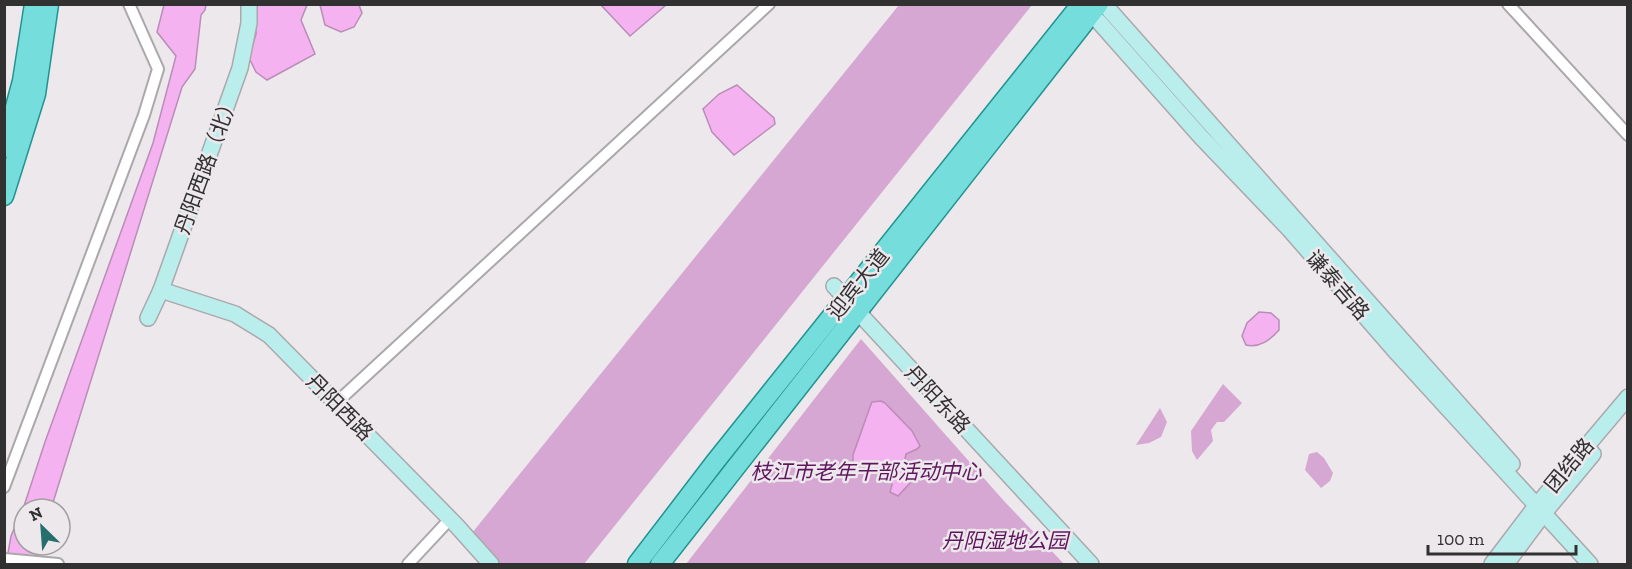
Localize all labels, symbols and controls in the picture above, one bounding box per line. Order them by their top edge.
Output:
street label: 丹阳西路（北） [169,91,243,237]
street label: 迎宾大道 [822,243,894,325]
street label: 谦泰吉路 [1301,245,1375,325]
street label: 丹阳东路 [900,360,976,438]
street label: 丹阳西路 [301,368,379,446]
street label: 团结路 [1539,433,1599,497]
park label: 枝江市老年干部活动中心 [751,459,982,484]
north arrow [12,497,72,557]
text: N [26,503,45,525]
scale bar [1428,518,1576,556]
park label: 丹阳湿地公园 [942,528,1071,553]
text: 100 m [1437,528,1485,550]

